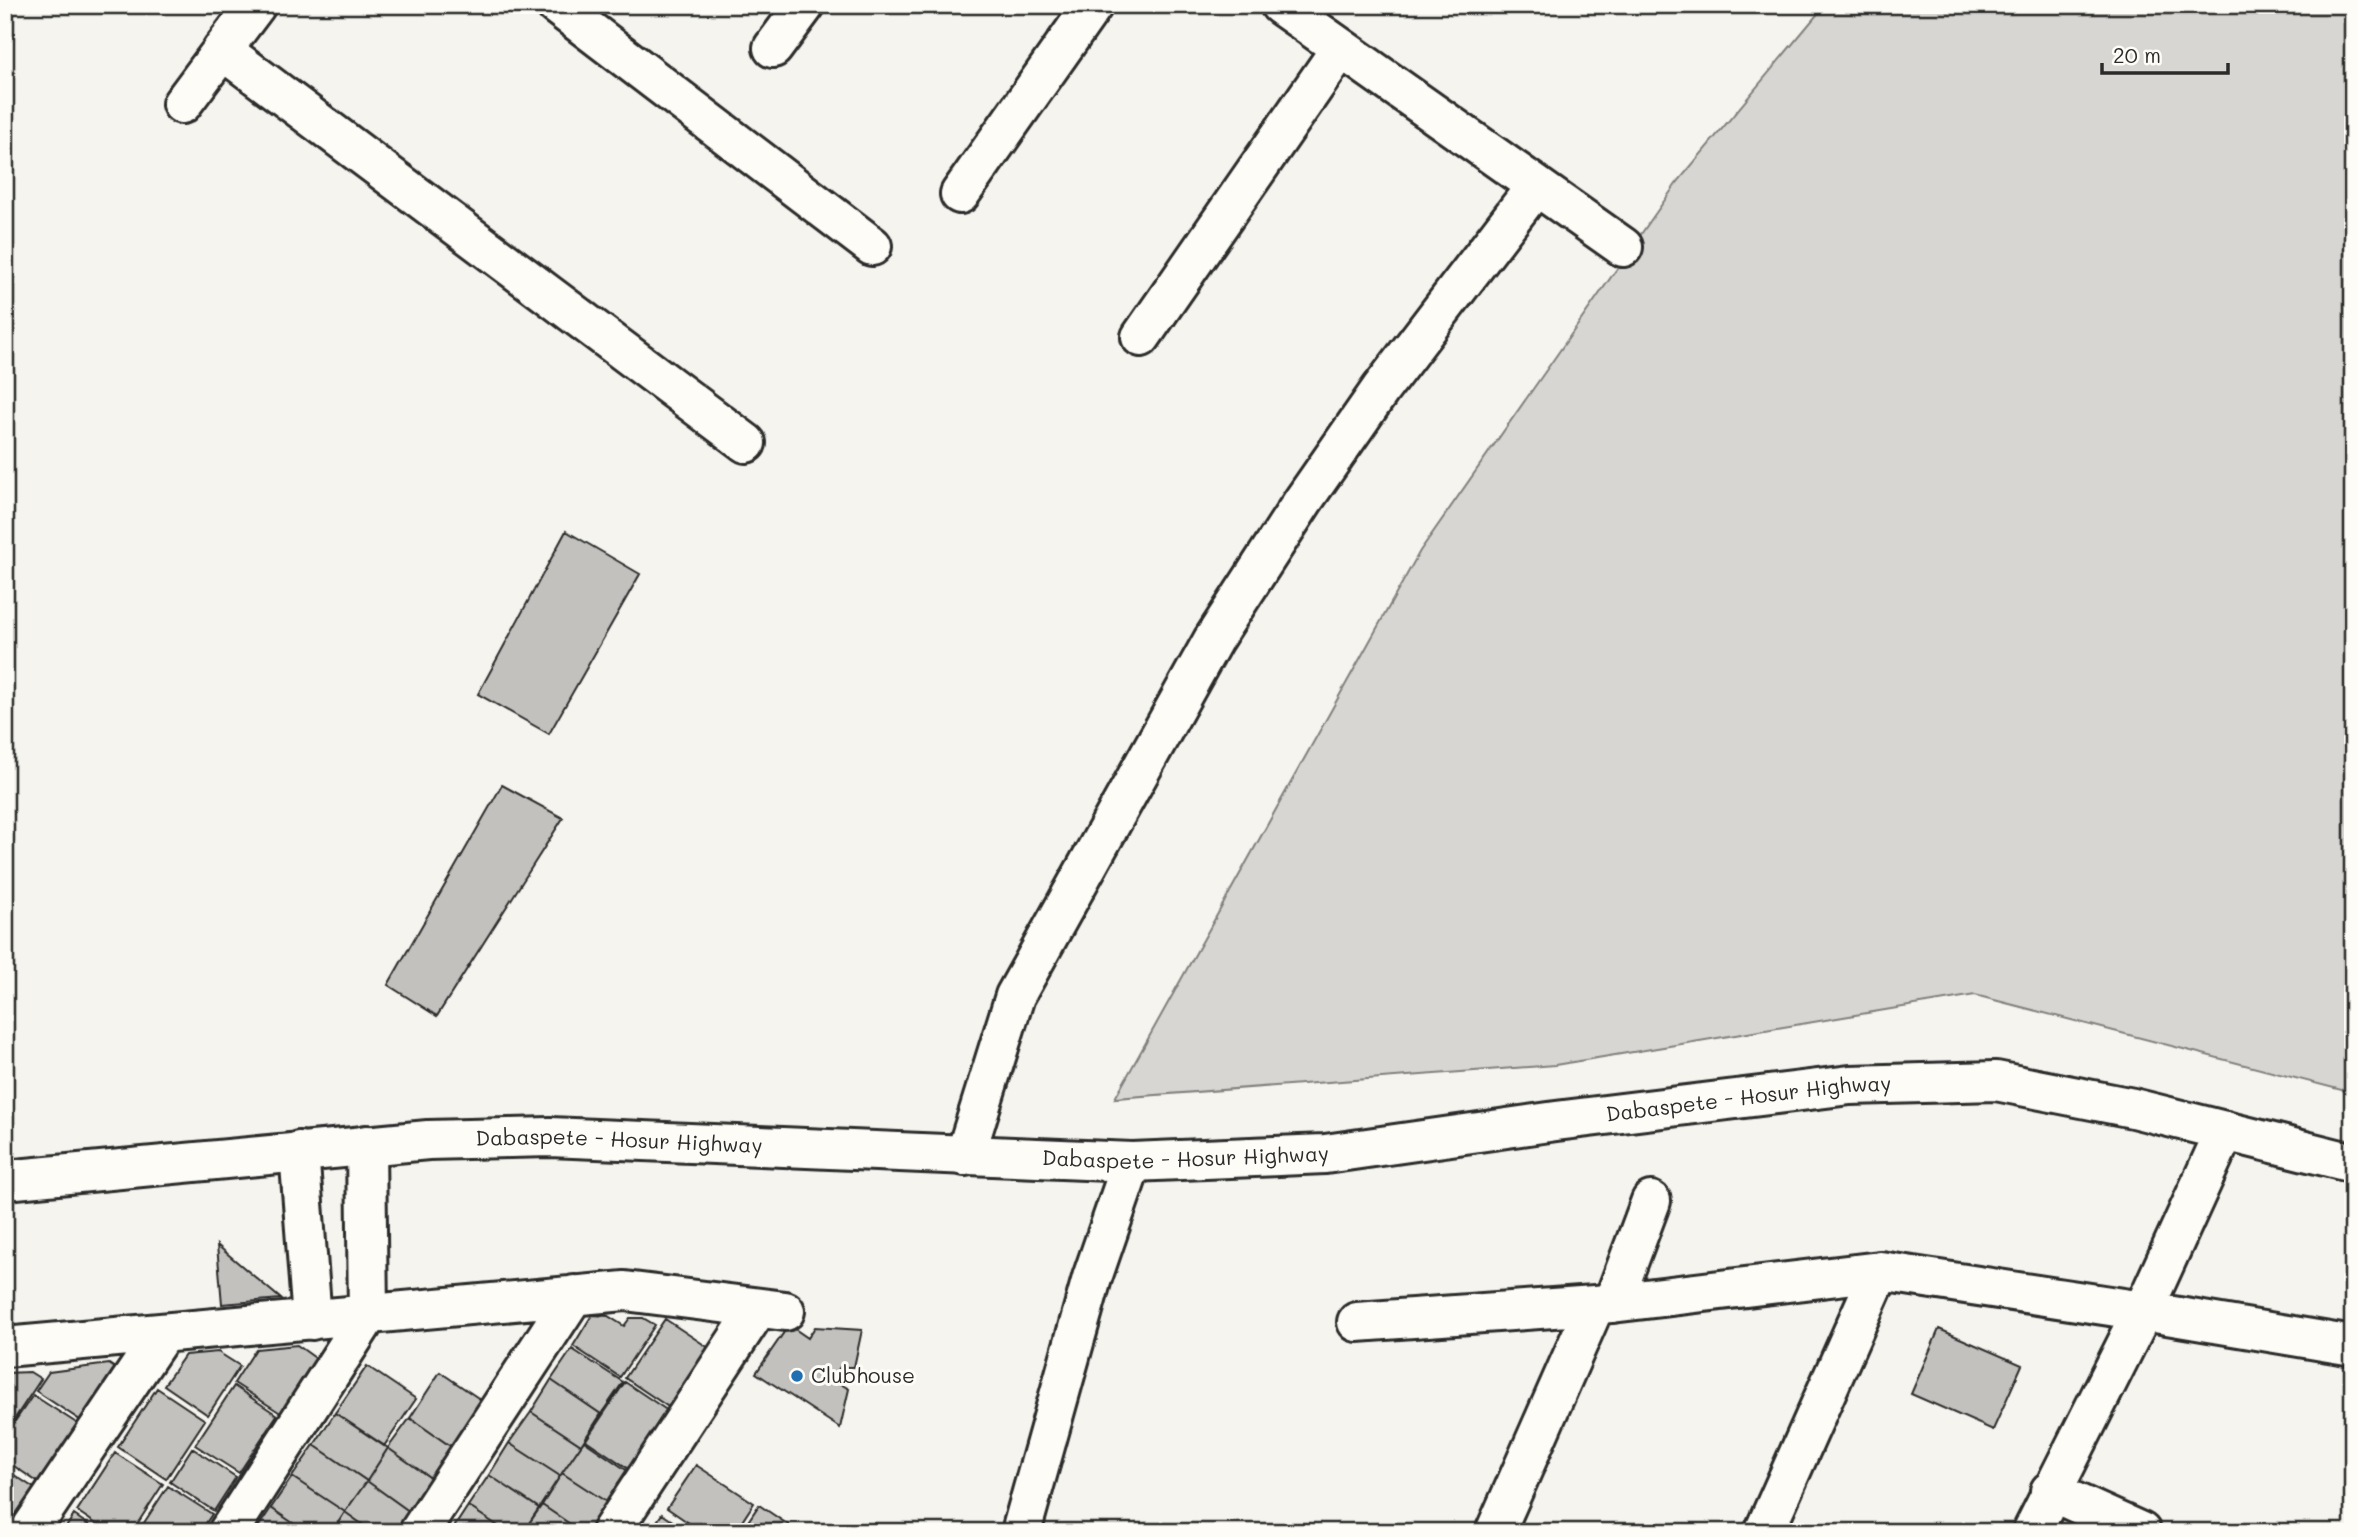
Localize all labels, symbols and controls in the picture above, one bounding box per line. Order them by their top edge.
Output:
scale bar [2102,32,2228,76]
text: 20 m [2113,41,2161,68]
street label: Dabaspete - Hosur Highway [1604,1069,1892,1127]
street label: Dabaspete - Hosur Highway [475,1122,763,1158]
street label: Dabaspete - Hosur Highway [1042,1139,1329,1174]
place label: Clubhouse [811,1361,915,1388]
marker: Clubhouse [789,1368,805,1384]

